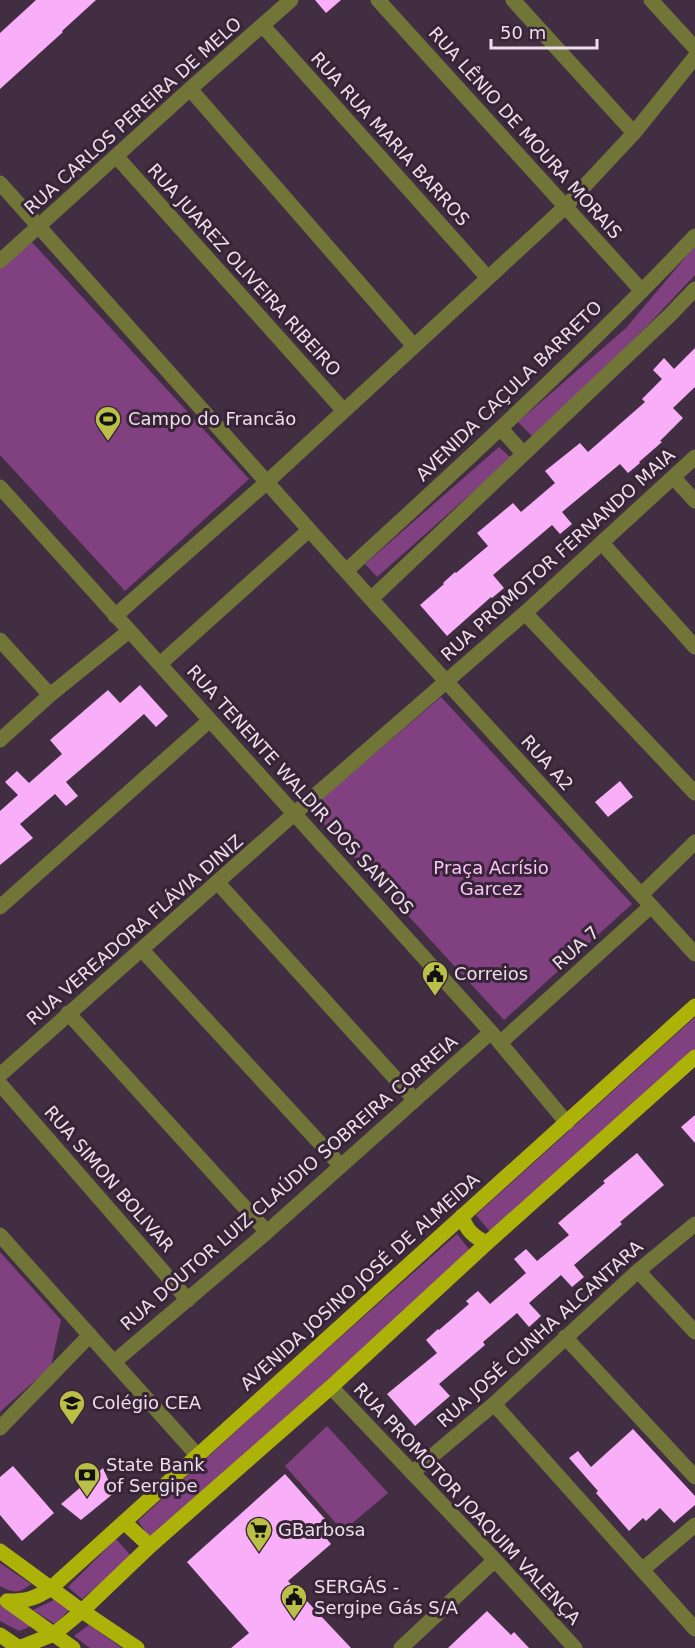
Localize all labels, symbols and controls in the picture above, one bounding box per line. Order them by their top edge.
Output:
scale bar [491,12,598,50]
street label: RUA CARLOS PEREIRA DE MELO [20,13,245,219]
street label: RUA LÊNIO DE MOURA MORAIS [425,22,626,243]
text: 50 m [500,22,546,43]
street label: RUA RUA MARIA BARROS [307,48,474,230]
street label: RUA JUAREZ OLIVEIRA RIBEIRO [143,159,345,380]
street label: AVENIDA CAÇULA BARRETO [411,296,606,485]
sports icon: Campo do Francão [93,404,123,442]
place label: Campo do Francão [128,408,296,429]
street label: RUA PROMOTOR FERNANDO MAIA [437,444,679,665]
street label: RUA TENENTE WALDIR DOS SANTOS [183,661,418,919]
street label: RUA A2 [517,731,578,795]
street label: RUA VEREADORA FLÁVIA DINIZ [22,830,247,1029]
park label: Praça Acrísio Garcez [433,857,549,899]
street label: RUA 7 [548,921,603,974]
public building icon: Correios [420,959,450,997]
place label: Correios [454,963,528,984]
street label: RUA DOUTOR LUIZ CLAÚDIO SOBREIRA CORREIA [116,1030,462,1335]
street label: RUA SIMON BOLIVAR [40,1101,179,1256]
street label: AVENIDA JOSINO JOSÉ DE ALMEIDA [236,1168,484,1395]
street label: RUA JOSÉ CUNHA ALCANTARA [433,1235,647,1431]
street label: RUA PROMOTOR JOAQUIM VALENÇA [350,1379,586,1629]
school or university icon: Colégio CEA [57,1388,87,1426]
place label: Colégio CEA [92,1392,202,1413]
place label: State Bank of Sergipe [106,1454,205,1496]
bank icon: State Bank of Sergipe [72,1460,102,1498]
supermarket icon: GBarbosa [244,1515,274,1553]
place label: GBarbosa [278,1519,366,1540]
place label: SERGÁS - Sergipe Gás S/A [314,1576,459,1618]
public building icon: SERGÁS - Sergipe Gás S/A [279,1582,309,1620]

